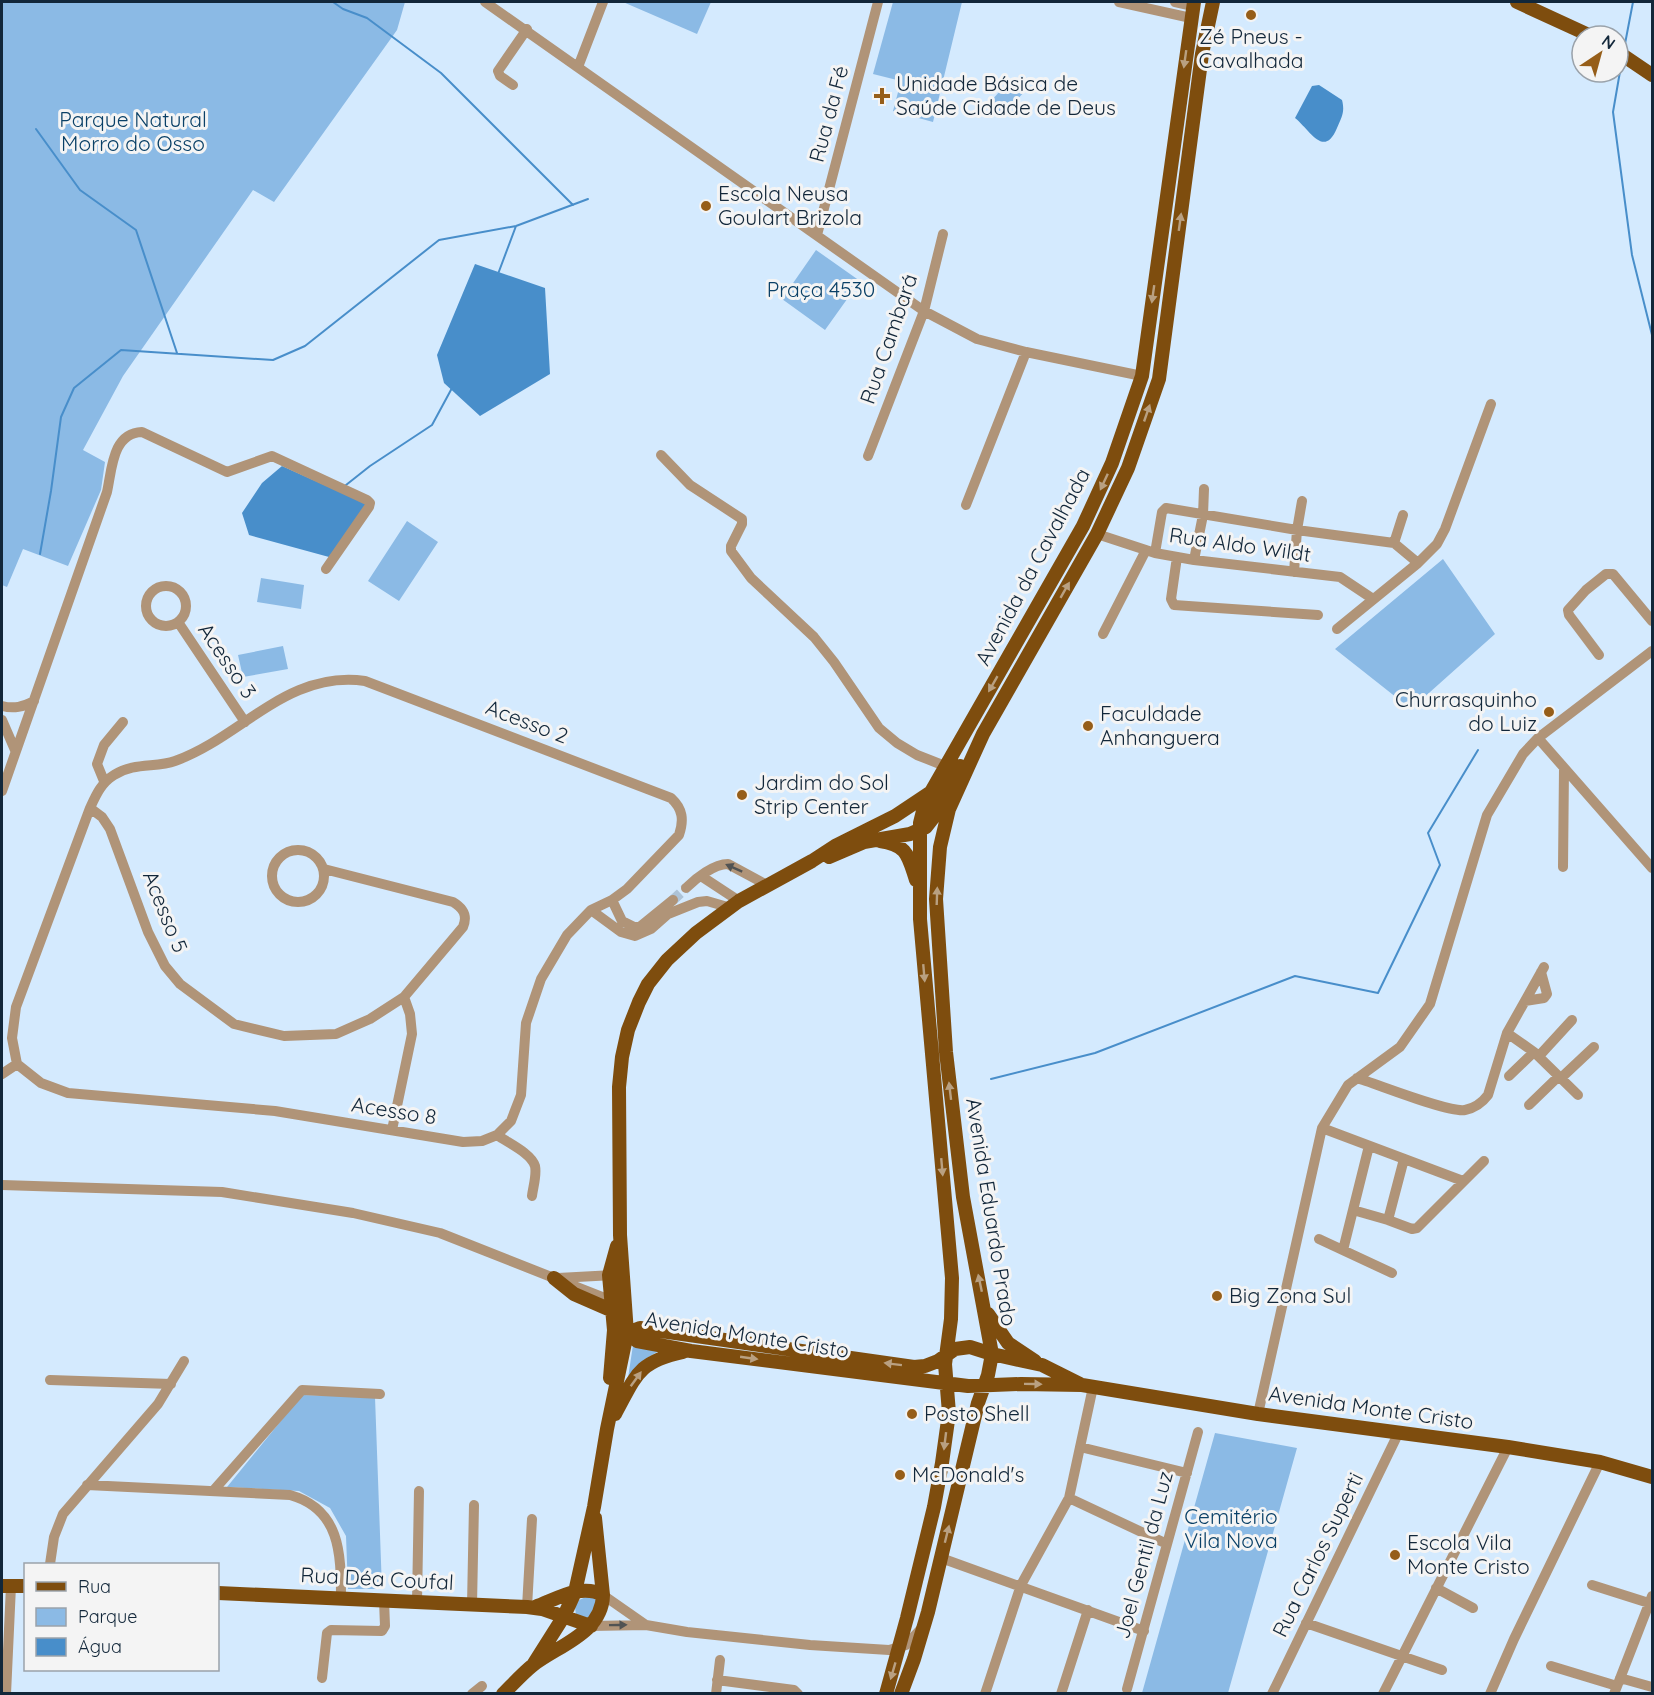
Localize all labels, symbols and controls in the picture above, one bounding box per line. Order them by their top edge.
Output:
marker: Zé Pneus - Cavalhada [1244,8,1258,22]
place label: Zé Pneus - Cavalhada [1199,23,1303,73]
north arrow [1570,24,1630,84]
text: N [1598,30,1619,53]
one-way arrow [1181,50,1190,69]
street label: Rua da Fé [803,63,853,165]
place label: Unidade Básica de Saúde Cidade de Deus [896,70,1116,120]
marker: Unidade Básica de Saúde Cidade de Deus [873,87,891,105]
park label: Parque Natural Morro do Osso [59,106,207,156]
place label: Escola Neusa Goulart Brizola [718,180,862,230]
marker: Escola Neusa Goulart Brizola [699,199,713,213]
one-way arrow [1176,212,1185,231]
street label: Rua Cambará [854,270,922,407]
park label: Praça 4530 [767,276,875,302]
one-way arrow [1148,285,1157,304]
one-way arrow [1143,404,1153,422]
street label: Avenida da Cavalhada [969,463,1095,670]
one-way arrow [1099,473,1108,490]
street label: Rua Aldo Wildt [1168,521,1313,567]
one-way arrow [1060,582,1071,598]
street label: Acesso 3 [193,618,262,703]
one-way arrow [988,676,999,692]
place label: Churrasquinho do Luiz [1395,686,1537,736]
street label: Acesso 2 [483,694,572,749]
place label: Faculdade Anhanguera [1100,700,1220,750]
marker: Churrasquinho do Luiz [1542,705,1556,719]
marker: Faculdade Anhanguera [1081,719,1095,733]
place label: Jardim do Sol Strip Center [754,769,889,819]
marker: Jardim do Sol Strip Center [735,788,749,802]
one-way arrow [726,864,743,873]
street label: Acesso 5 [138,867,194,956]
one-way arrow [932,887,941,906]
one-way arrow [919,963,929,982]
one-way arrow [946,1081,955,1100]
street label: Acesso 8 [350,1090,439,1130]
street label: Avenida Eduardo Prado [961,1096,1023,1328]
one-way arrow [937,1158,947,1177]
one-way arrow [974,1274,984,1293]
place label: Big Zona Sul [1229,1282,1351,1308]
marker: Big Zona Sul [1210,1289,1224,1303]
street label: Avenida Monte Cristo [643,1305,851,1363]
one-way arrow [740,1354,759,1363]
one-way arrow [883,1360,902,1369]
one-way arrow [630,1371,642,1387]
one-way arrow [1024,1380,1043,1389]
street label: Avenida Monte Cristo [1267,1380,1475,1434]
place label: Posto Shell [924,1400,1030,1426]
marker: Posto Shell [905,1407,919,1421]
one-way arrow [940,1432,950,1451]
place label: McDonald's [912,1461,1024,1487]
marker: McDonald's [893,1468,907,1482]
street label: Joel Gentil da Luz [1108,1468,1178,1641]
street label: Rua Carlos Superti [1266,1468,1368,1641]
park label: Cemitério Vila Nova [1184,1503,1278,1553]
one-way arrow [942,1525,952,1544]
place label: Escola Vila Monte Cristo [1407,1529,1530,1579]
marker: Escola Vila Monte Cristo [1388,1548,1402,1562]
street label: Rua Déa Coufal [300,1561,454,1595]
legend [24,1563,219,1671]
text: Rua [78,1575,111,1598]
text: Parque [78,1605,137,1628]
one-way arrow [609,1620,628,1630]
text: Água [78,1635,122,1658]
one-way arrow [888,1662,897,1680]

